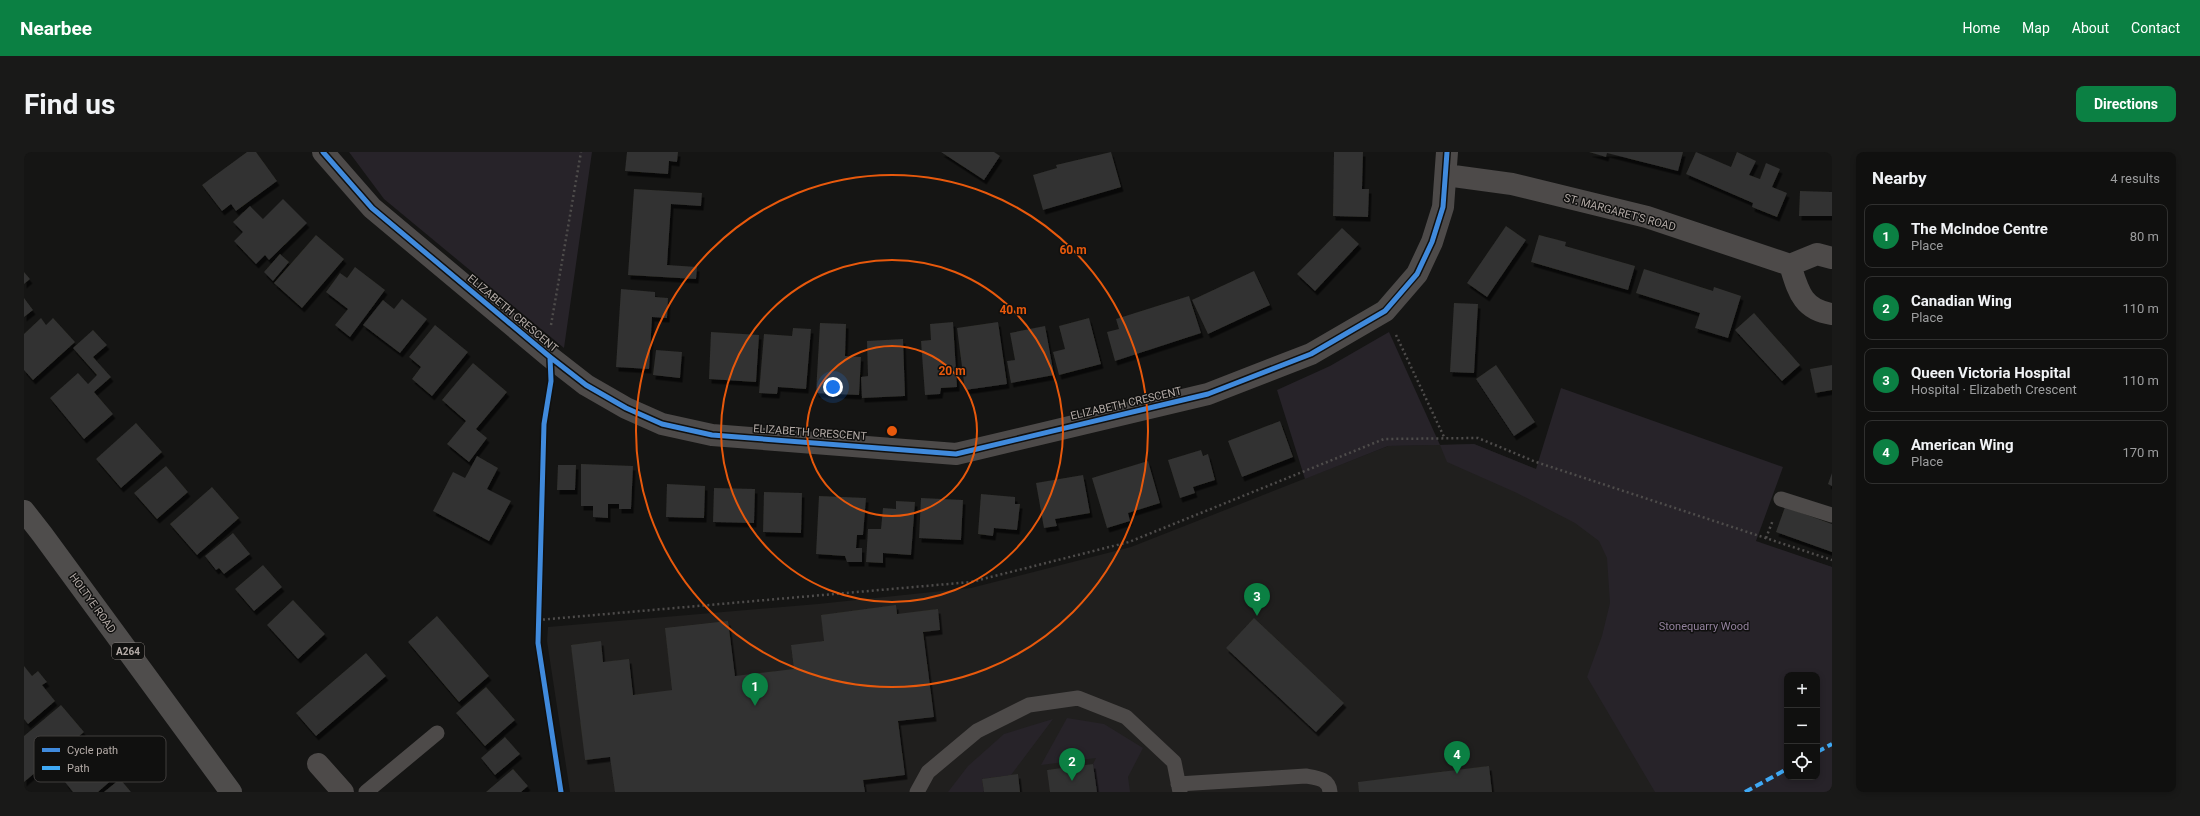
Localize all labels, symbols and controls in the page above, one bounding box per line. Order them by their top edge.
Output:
text: Nearbee [20,17,92,40]
text: Home [1962,20,2000,36]
text: Map [2022,20,2050,36]
text: About [2072,20,2109,36]
text: Contact [2131,20,2180,36]
button: Directions [2076,86,2176,122]
text: Find us [24,88,115,121]
text: Nearby [1872,168,1927,188]
text: 4 results [2110,171,2160,186]
street label: ST. MARGARET'S ROAD [1562,191,1677,234]
text: The McIndoe Centre [1911,220,2048,238]
text: 1 [1882,229,1890,244]
text: 80 m [2130,229,2159,244]
text: Place [1911,238,1943,253]
text: 60 m [1059,243,1087,257]
street label: ELIZABETH CRESCENT [465,272,561,355]
text: Canadian Wing [1911,292,2012,310]
text: 2 [1882,301,1890,316]
text: 110 m [2122,301,2159,316]
text: 40 m [999,303,1027,317]
text: Place [1911,310,1943,325]
text: 20 m [938,364,966,378]
text: Queen Victoria Hospital [1911,364,2070,382]
text: 3 [1882,373,1890,388]
text: 110 m [2122,373,2159,388]
your location [823,377,843,397]
text: Hospital · Elizabeth Crescent [1911,382,2077,397]
street label: ELIZABETH CRESCENT [1069,384,1183,423]
street label: ELIZABETH CRESCENT [753,422,868,443]
centre of rings [885,424,899,438]
text: American Wing [1911,436,2013,454]
text: 4 [1882,445,1890,460]
text: 170 m [2122,445,2159,460]
text: Place [1911,454,1943,469]
street label: HOLTYE ROAD [67,571,119,636]
pin: 3 [1244,583,1270,616]
park label: Stonequarry Wood [1659,620,1749,633]
road number: A264 [112,643,144,659]
map controls [1784,672,1820,780]
button: + [1784,672,1820,708]
pin: 1 [742,673,768,706]
button: − [1784,708,1820,744]
legend [34,736,166,782]
pin: 4 [1444,741,1470,774]
text: Cycle path [67,744,118,757]
button: locate [1784,744,1820,780]
pin: 2 [1059,748,1085,781]
text: Path [67,762,90,775]

